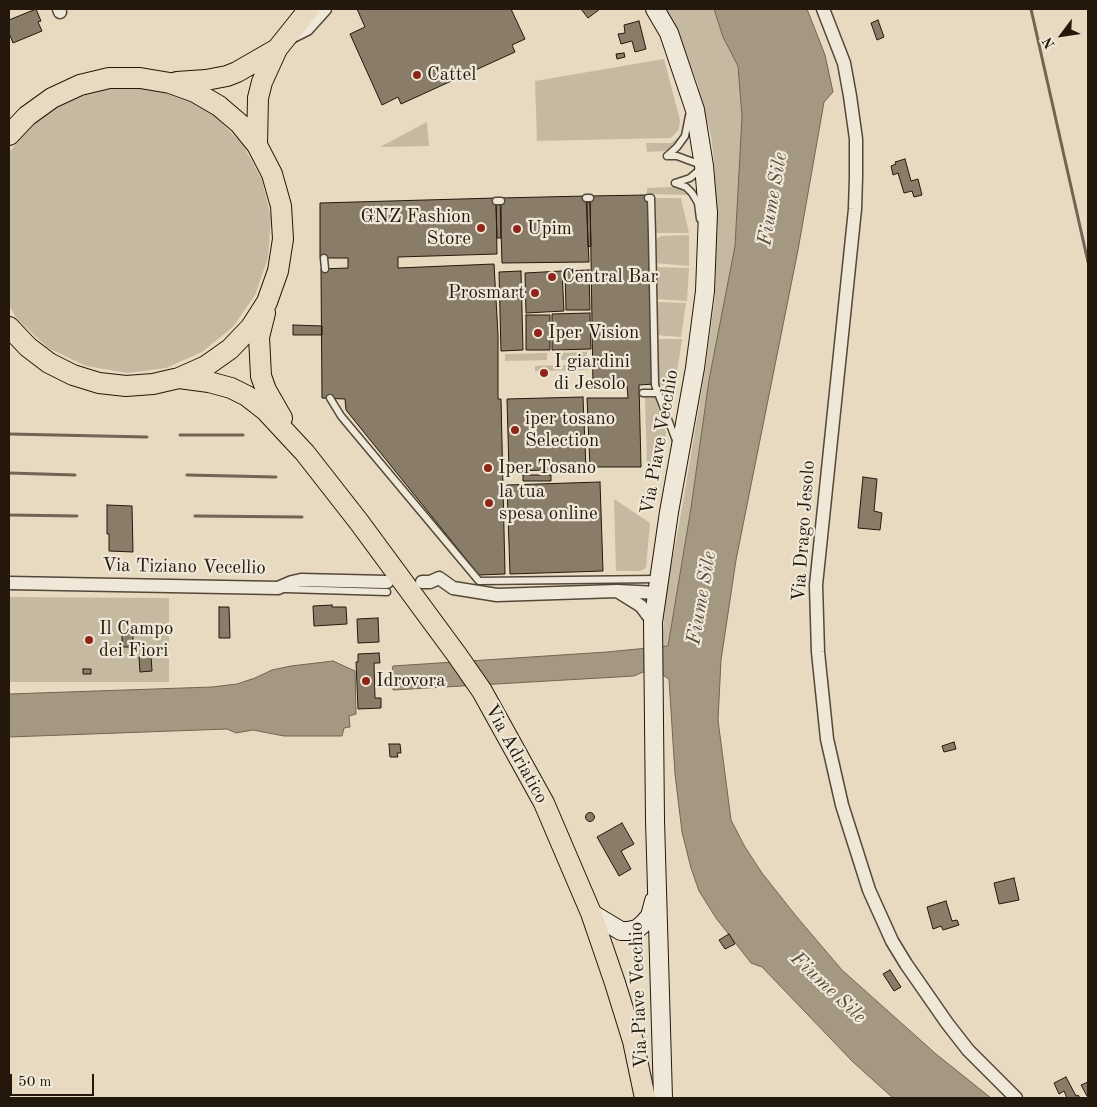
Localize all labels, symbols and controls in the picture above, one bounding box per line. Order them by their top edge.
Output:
north arrow [1037,10,1087,60]
text: N [1040,35,1058,51]
place label: Cattel [427,64,476,86]
marker: Cattel [411,69,423,81]
water label: Fiume Sile [753,150,793,248]
place label: GNZ Fashion Store [361,206,471,250]
place label: Upim [527,218,572,240]
marker: GNZ Fashion Store [475,222,487,234]
marker: Upim [511,223,523,235]
place label: Central Bar [562,266,658,288]
marker: Central Bar [546,271,558,283]
place label: Prosmart [448,282,525,304]
marker: Prosmart [529,287,541,299]
place label: Iper Vision [548,322,639,344]
marker: Iper Vision [532,327,544,339]
place label: I giardini di Jesolo [554,351,630,395]
marker: I giardini di Jesolo [538,367,550,379]
street label: Via Piave Vecchio [636,368,684,516]
place label: iper tosano Selection [525,408,615,452]
marker: iper tosano Selection [509,424,521,436]
place label: Iper Tosano [498,457,596,479]
street label: Via Drago Jesolo [788,459,820,603]
marker: Iper Tosano [482,462,494,474]
place label: la tua spesa online [499,481,598,525]
marker: la tua spesa online [483,497,495,509]
water label: Fiume Sile [682,549,722,647]
street label: Via Tiziano Vecellio [102,554,266,580]
place label: Il Campo dei Fiori [99,618,173,662]
marker: Il Campo dei Fiori [83,634,95,646]
place label: Idrovora [376,670,446,692]
marker: Idrovora [360,675,372,687]
street label: Via Adriatico [479,700,553,808]
street label: Via Piave Vecchio [625,921,653,1069]
water label: Fiume Sile [785,947,871,1029]
scale bar [12,1064,96,1096]
text: 50 m [18,1075,52,1090]

